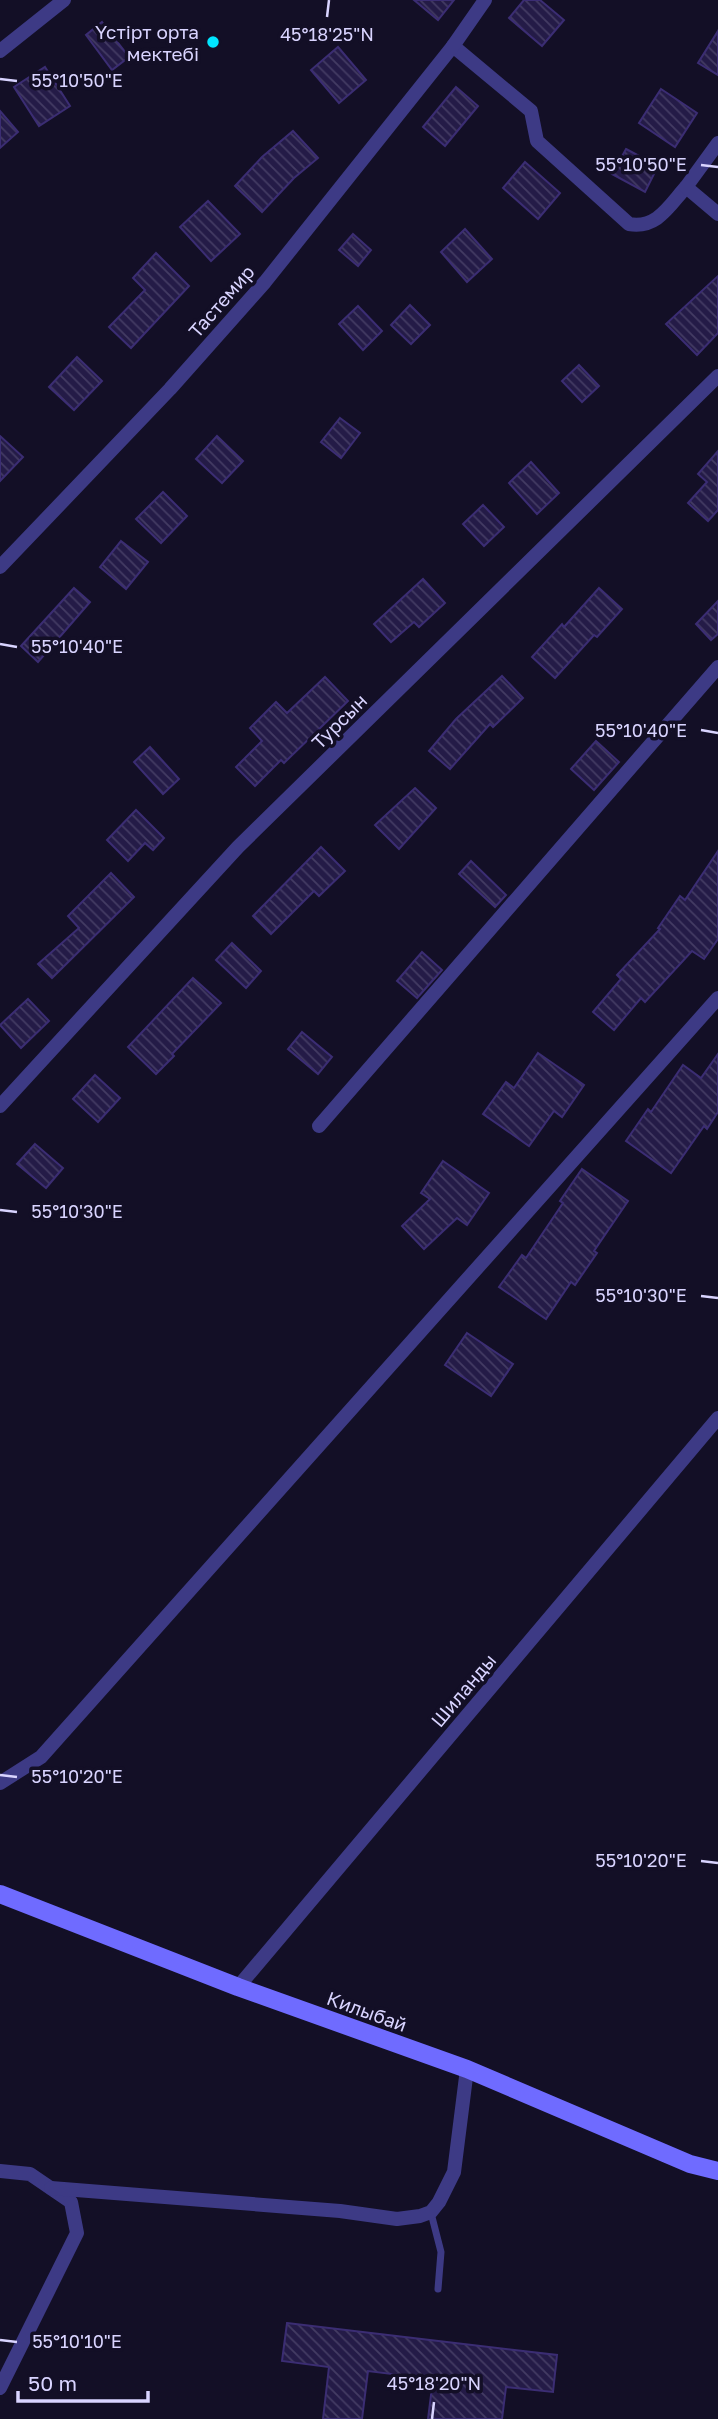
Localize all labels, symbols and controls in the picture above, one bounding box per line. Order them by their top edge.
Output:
place label: Үстірт орта мектебі [95,20,199,65]
text: 45°18'25"N [280,23,374,45]
marker: Үстірт орта мектебі [205,34,221,50]
text: 55°10'50"E [31,69,123,91]
text: 55°10'50"E [595,153,687,175]
street label: Тастемир [183,260,259,342]
text: 55°10'40"E [31,635,123,657]
street label: Турсын [307,689,371,753]
text: 55°10'40"E [595,719,687,741]
text: 55°10'30"E [31,1200,123,1222]
text: 55°10'30"E [595,1284,687,1306]
street label: Шиланды [426,1649,500,1731]
text: 55°10'20"E [31,1765,123,1787]
text: 55°10'20"E [595,1849,687,1871]
street label: Килыбай [324,1986,410,2036]
text: 55°10'10"E [32,2330,122,2352]
scale bar [18,2360,147,2404]
text: 50 m [28,2370,77,2396]
text: 45°18'20"N [387,2372,481,2394]

